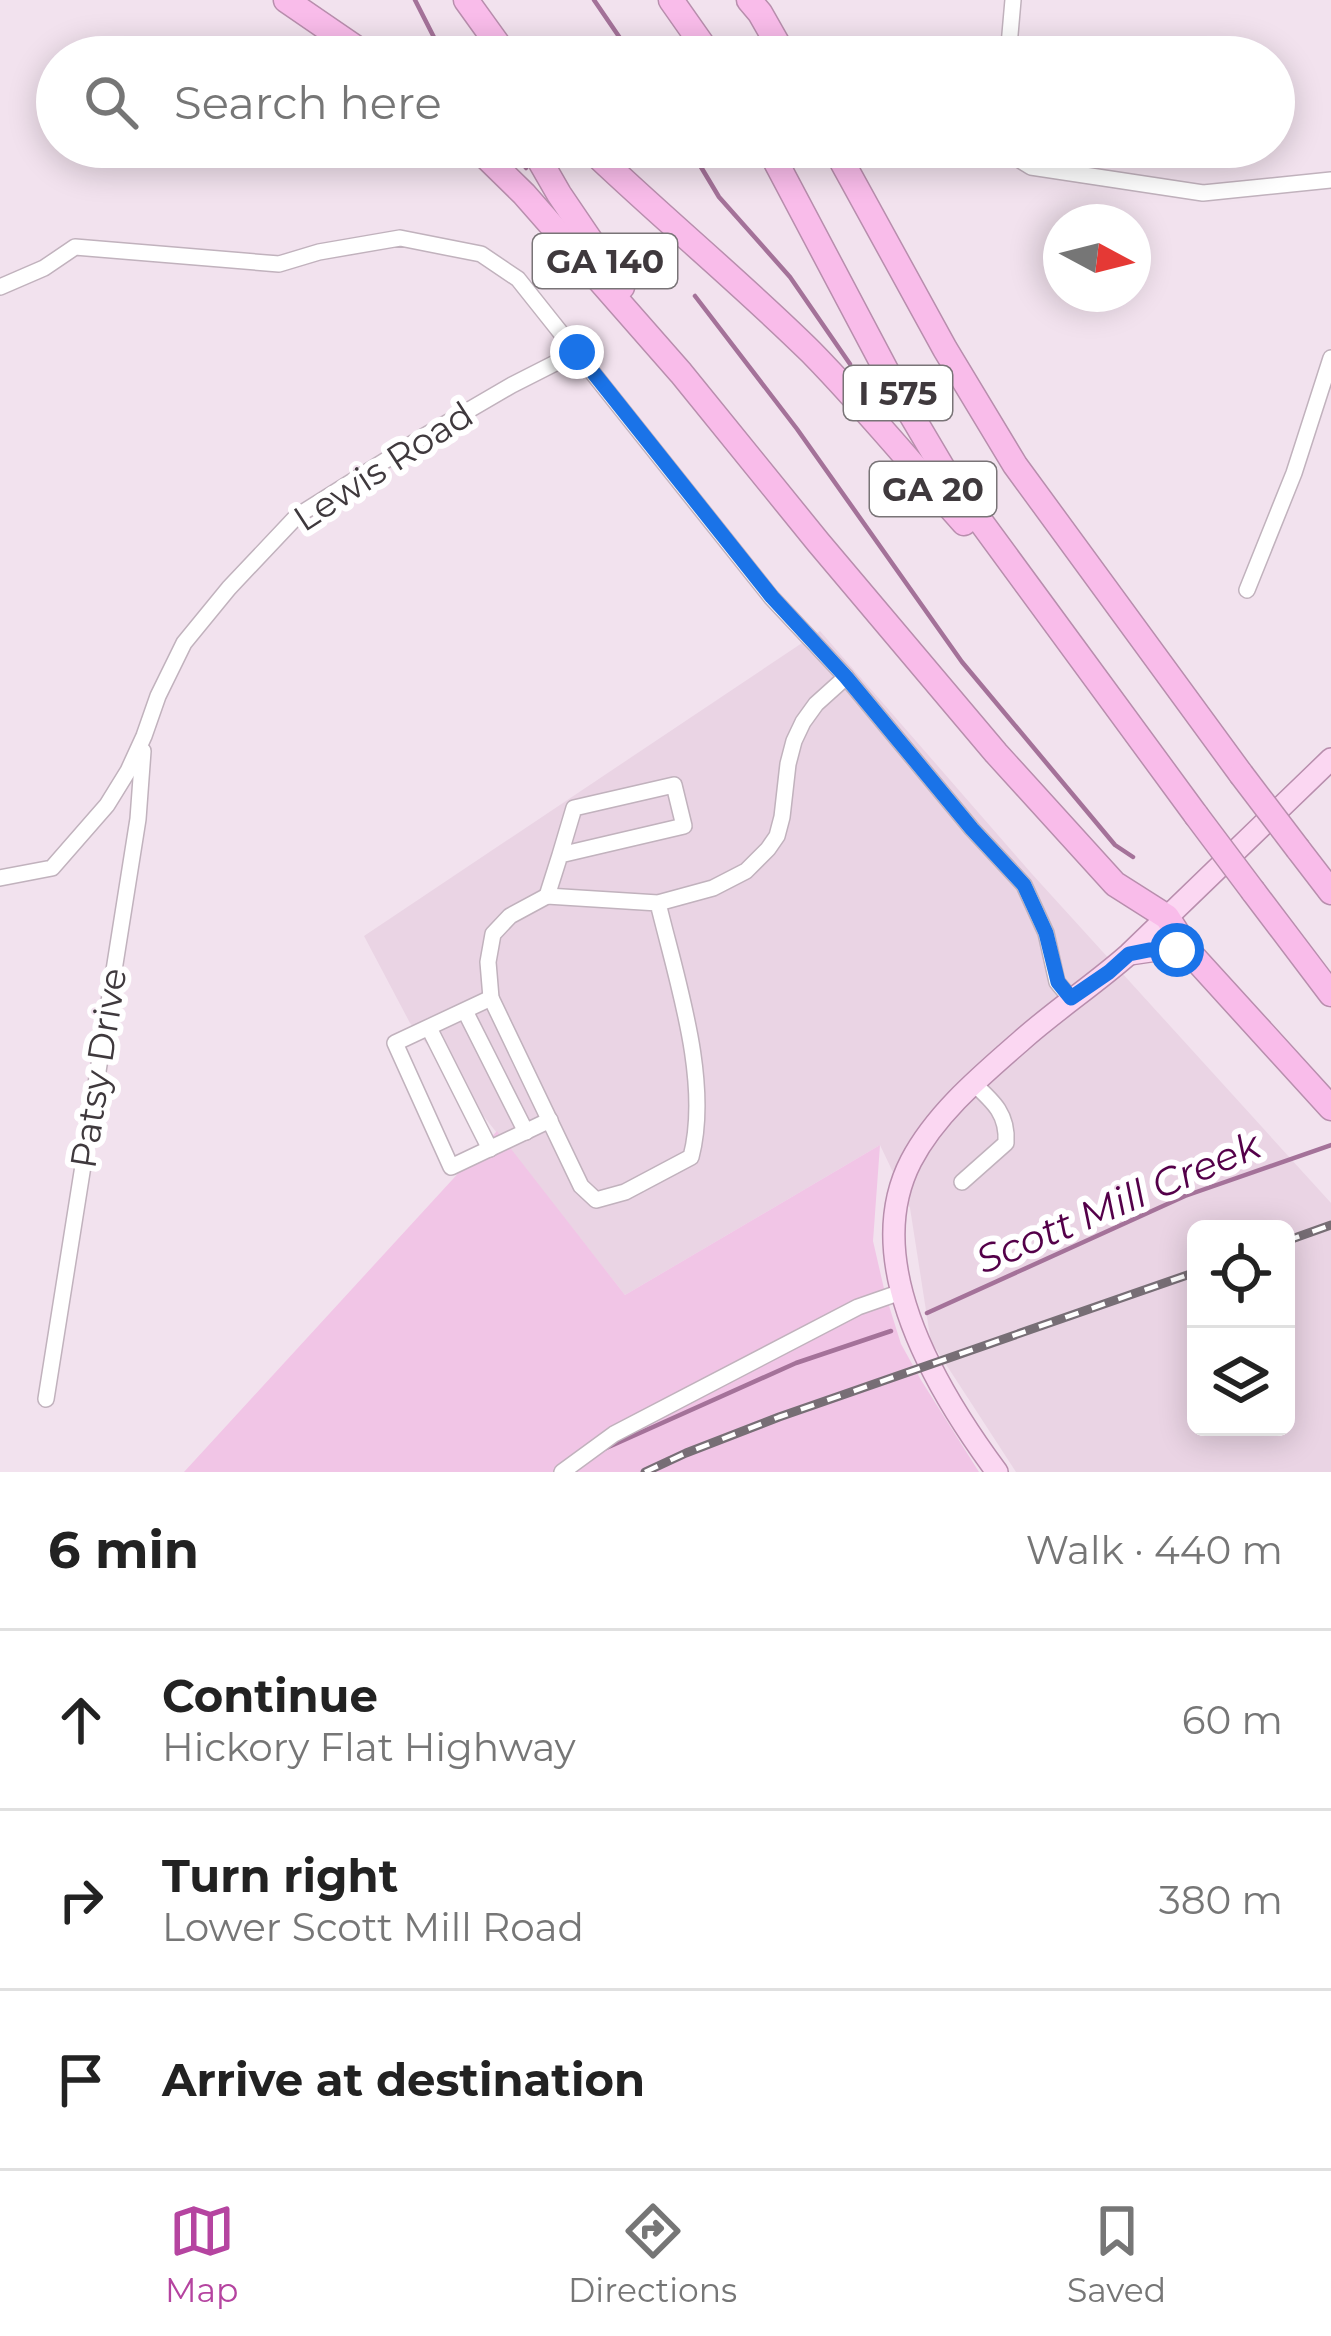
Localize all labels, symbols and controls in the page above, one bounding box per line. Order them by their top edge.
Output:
search box [36,36,1295,168]
icon: search [78,69,144,135]
text: Search here [174,75,442,130]
north arrow [1043,204,1151,312]
road number: GA 140 [533,234,677,288]
route end [550,325,604,379]
road number: I 575 [844,366,952,420]
street label: Lewis Road [285,392,481,540]
road number: GA 20 [870,462,996,516]
route start [1150,923,1204,977]
street label: Patsy Drive [60,965,136,1171]
water label: Scott Mill Creek [969,1120,1269,1283]
map controls [1187,1220,1295,1436]
button: locate [1187,1220,1295,1328]
button: layers [1187,1328,1295,1436]
text: 6 min [48,1519,199,1581]
text: Walk · 440 m [1026,1526,1283,1574]
text: Continue [162,1668,378,1723]
icon: ahead [48,1687,114,1753]
text: 60 m [1182,1696,1283,1744]
text: Hickory Flat Highway [162,1723,576,1771]
text: Turn right [162,1848,398,1903]
icon: right [48,1867,114,1933]
text: 380 m [1159,1876,1283,1924]
text: Lower Scott Mill Road [162,1903,584,1951]
icon: arrive [48,2047,114,2113]
text: Arrive at destination [162,2052,645,2107]
tab: Map [165,2198,238,2310]
tab: Directions [568,2198,737,2310]
tab: Saved [1067,2198,1166,2310]

